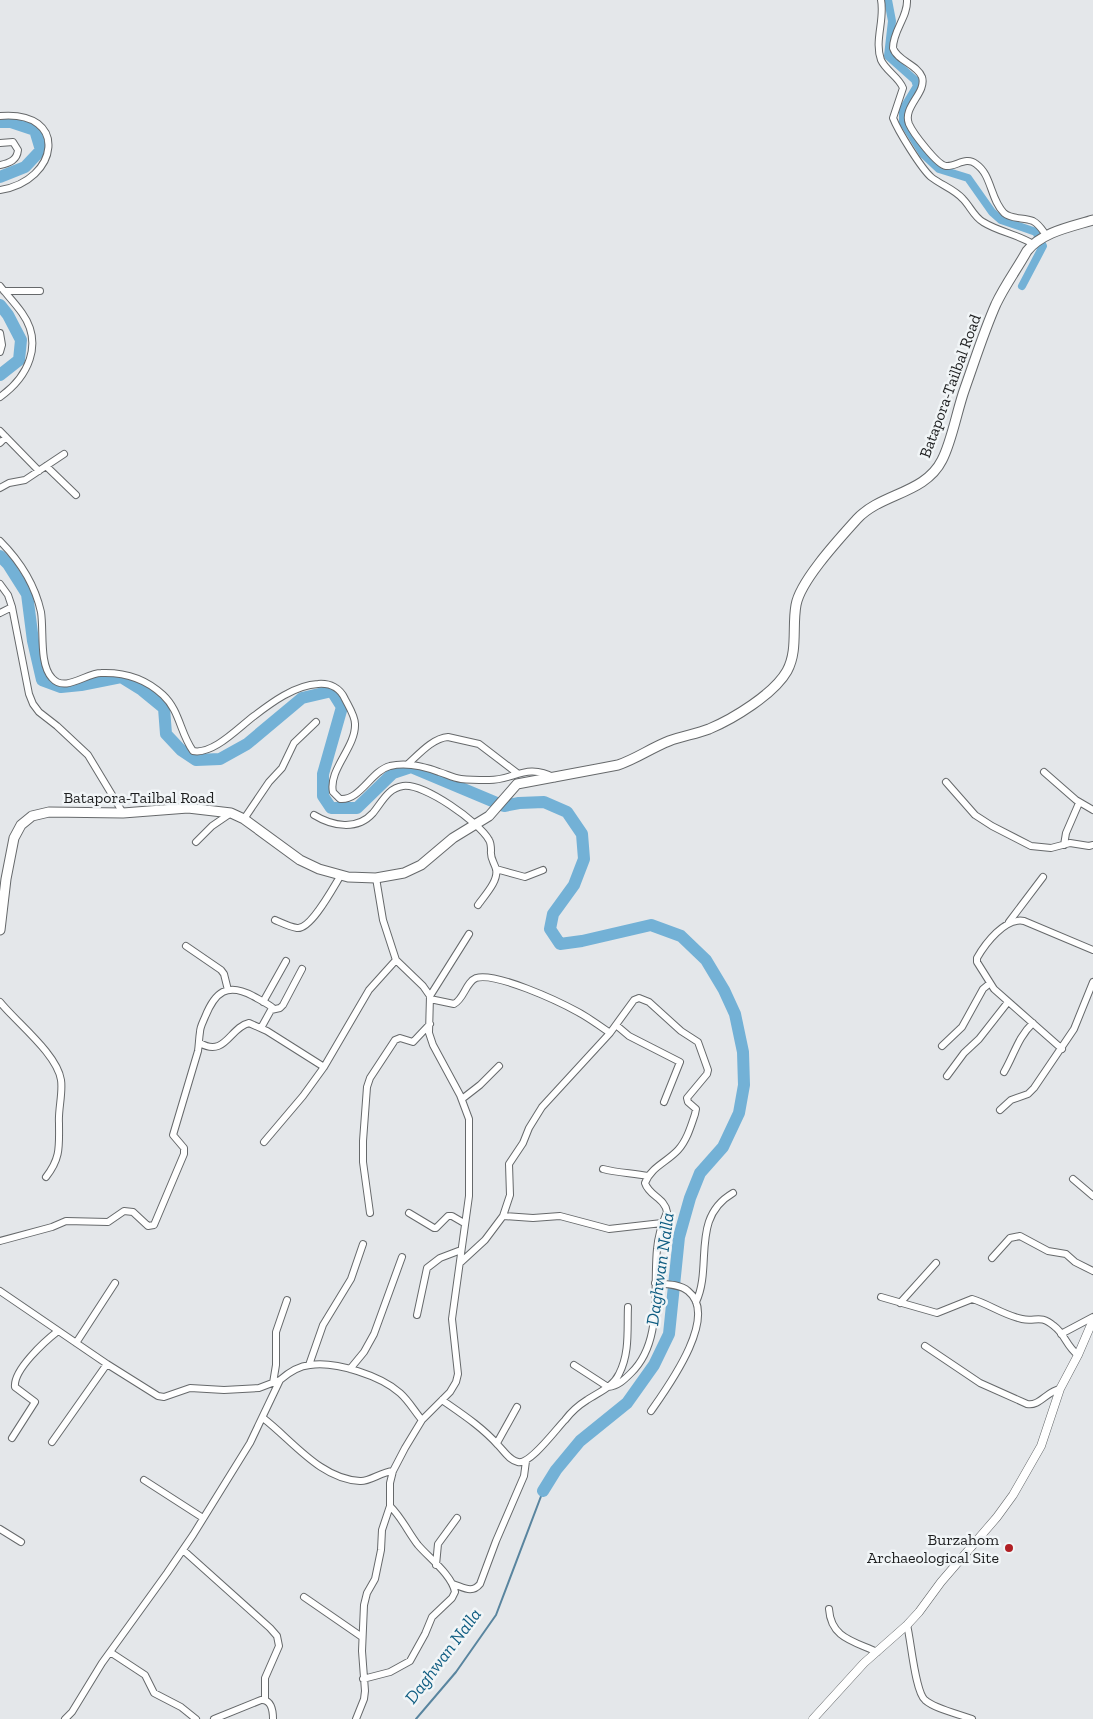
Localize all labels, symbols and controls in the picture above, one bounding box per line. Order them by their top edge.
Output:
street label: Batapora-Tailbal Road [915,312,985,460]
street label: Batapora-Tailbal Road [63,788,215,807]
water label: Daghwan Nalla [641,1211,679,1327]
place label: Burzahom Archaeological Site [867,1530,999,1567]
marker: Burzahom Archaeological Site [1003,1542,1015,1554]
water label: Daghwan Nalla [400,1604,486,1708]

